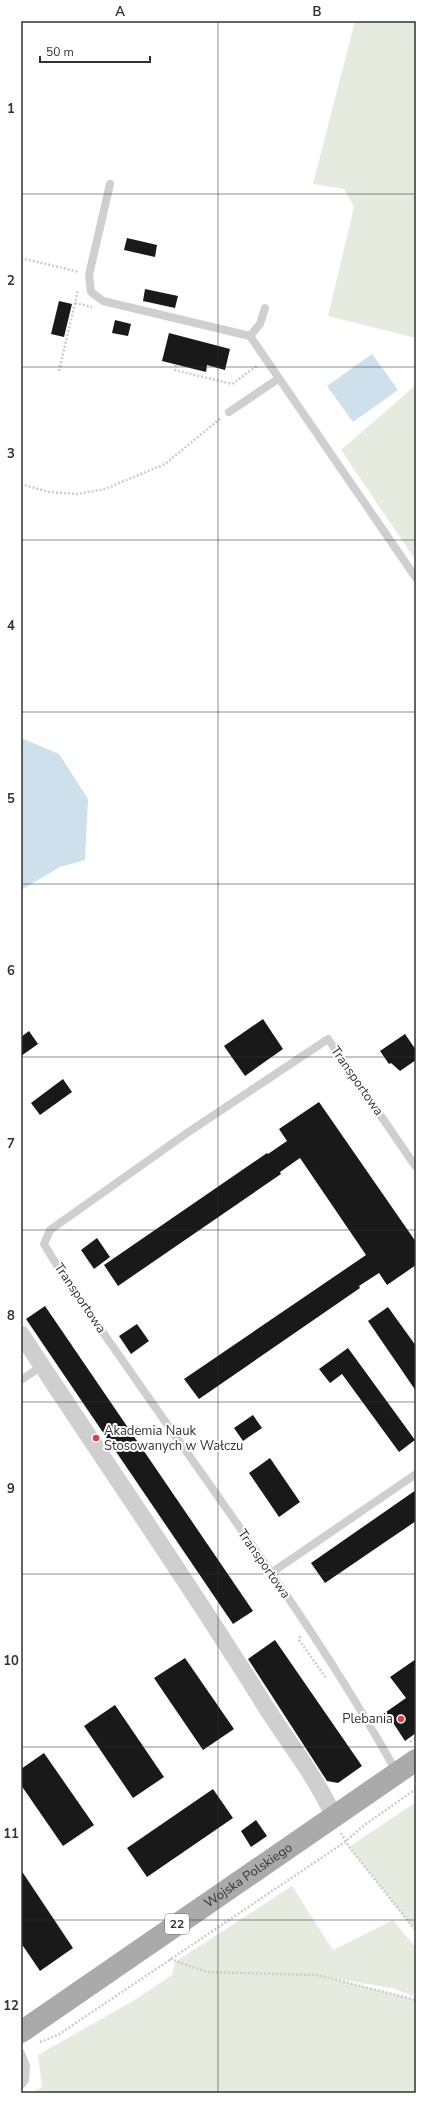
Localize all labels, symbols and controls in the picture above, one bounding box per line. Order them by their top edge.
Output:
text: A [115,3,125,21]
text: B [313,3,322,21]
scale bar [40,38,150,64]
text: 50 m [46,44,74,60]
text: 1 [7,100,15,118]
text: 2 [7,272,15,290]
text: 3 [7,445,15,463]
text: 4 [7,617,15,635]
text: 5 [7,790,15,808]
text: 6 [7,962,15,980]
street label: Transportowa [326,1043,388,1119]
text: 7 [7,1135,15,1153]
street label: Transportowa [50,1259,110,1337]
text: 8 [7,1307,15,1325]
place label: Akademia Nauk Stosowanych w Wałczu [104,1422,243,1455]
marker: Akademia Nauk Stosowanych w Wałczu [91,1433,101,1443]
text: 9 [7,1480,15,1498]
street label: Transportowa [233,1526,295,1602]
text: 10 [3,1652,19,1670]
place label: Plebania [342,1710,393,1728]
marker: Plebania [396,1714,406,1724]
text: 11 [3,1825,19,1843]
street label: Wojska Polskiego [201,1839,296,1912]
road number: 22 [165,1914,189,1934]
text: 12 [3,1997,19,2015]

